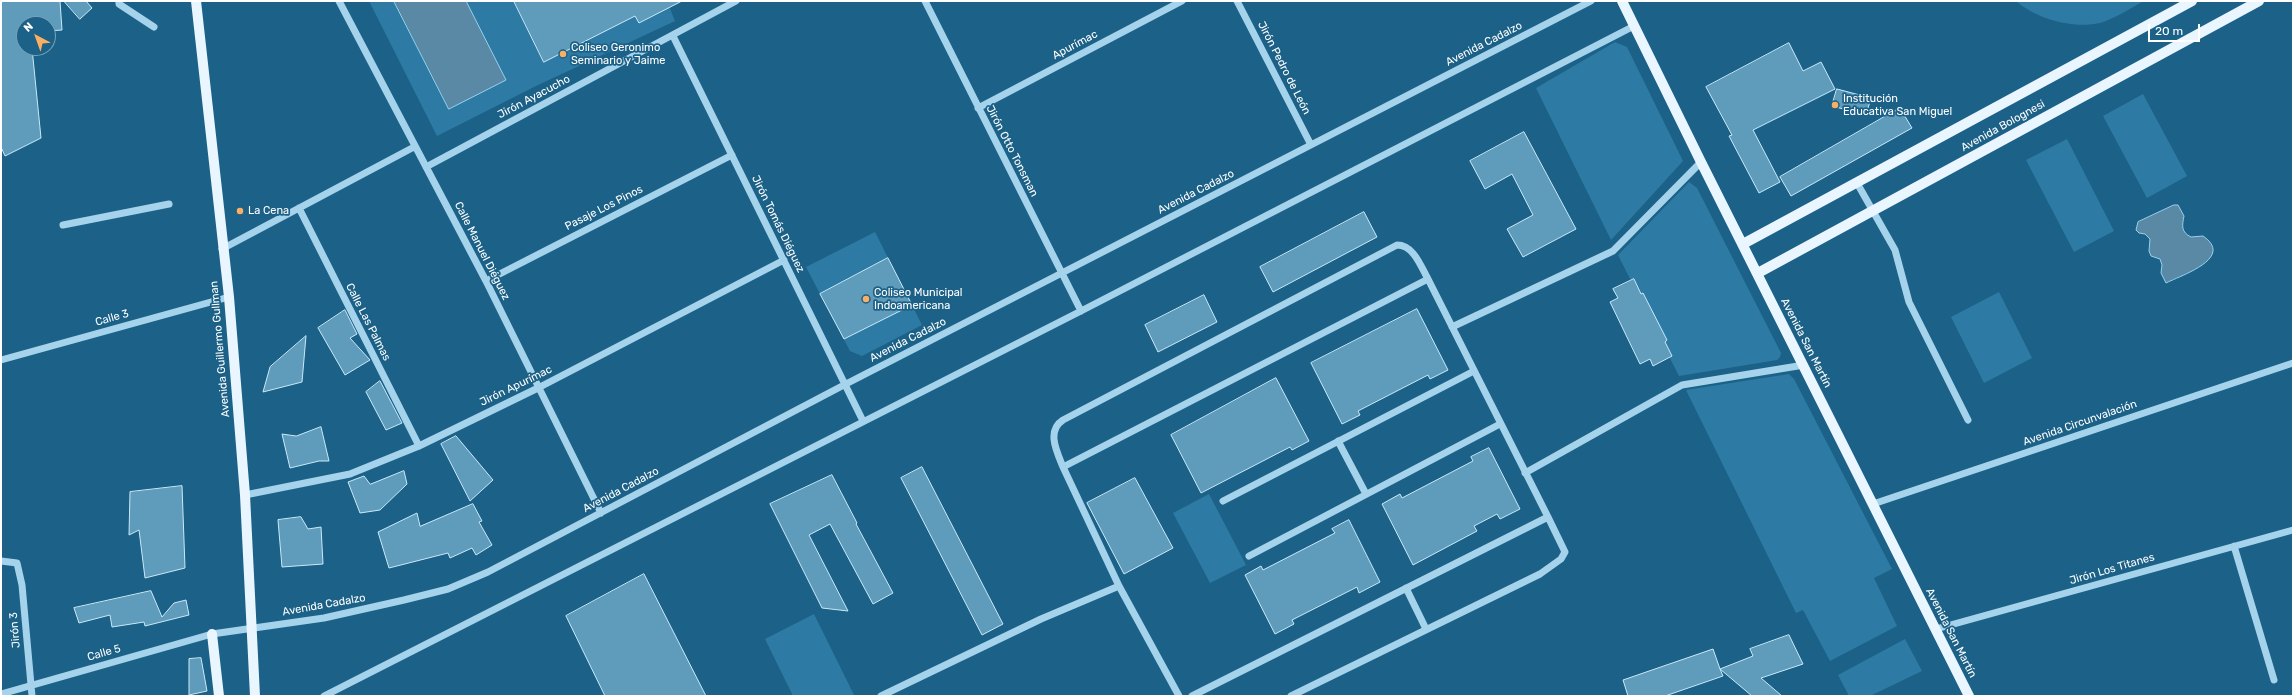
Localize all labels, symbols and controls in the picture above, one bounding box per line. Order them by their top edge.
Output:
north arrow [16,16,56,56]
scale bar [2150,16,2202,42]
street label: Jirón Pedro de León [1255,19,1313,117]
street label: Avenida Cadalzo [1443,19,1525,69]
text: N [21,20,36,35]
text: 20 m [2155,24,2183,38]
street label: Apurímac [1050,28,1100,62]
place label: Coliseo Geronimo Seminario y Jaime [571,41,665,67]
marker: Coliseo Geronimo Seminario y Jaime [558,49,568,59]
street label: Jirón Ayacucho [496,72,572,122]
place label: Institución Educativa San Miguel [1843,92,1952,118]
street label: Avenida Bolognesi [1959,97,2047,155]
marker: Institución Educativa San Miguel [1830,100,1840,110]
street label: Jirón Otto Tonsman [983,103,1041,199]
street label: Avenida Cadalzo [1155,167,1237,217]
street label: Jirón Tomás Diéguez [749,173,807,275]
street label: Pasaje Los Pinos [563,183,645,233]
street label: Calle Manuel Diéguez [451,200,513,302]
place label: La Cena [248,204,289,218]
marker: La Cena [235,206,245,216]
street label: Avenida Guillermo Gullman [207,280,233,418]
street label: Calle Las Palmas [343,281,393,363]
place label: Coliseo Municipal Indoamericana [874,286,962,312]
marker: Coliseo Municipal Indoamericana [861,294,871,304]
street label: Avenida San Martín [1778,296,1834,390]
street label: Calle 3 [94,307,130,329]
street label: Avenida Cadalzo [867,315,949,365]
street label: Jirón Apurímac [478,363,554,409]
street label: Avenida Circunvalación [2021,397,2139,449]
street label: Avenida Cadalzo [581,464,661,516]
street label: Jirón Los Titanes [2068,551,2156,587]
street label: Avenida San Martín [1923,586,1979,680]
street label: Avenida Cadalzo [281,591,367,619]
street label: Jirón 3 [7,611,23,649]
street label: Calle 5 [86,642,122,664]

